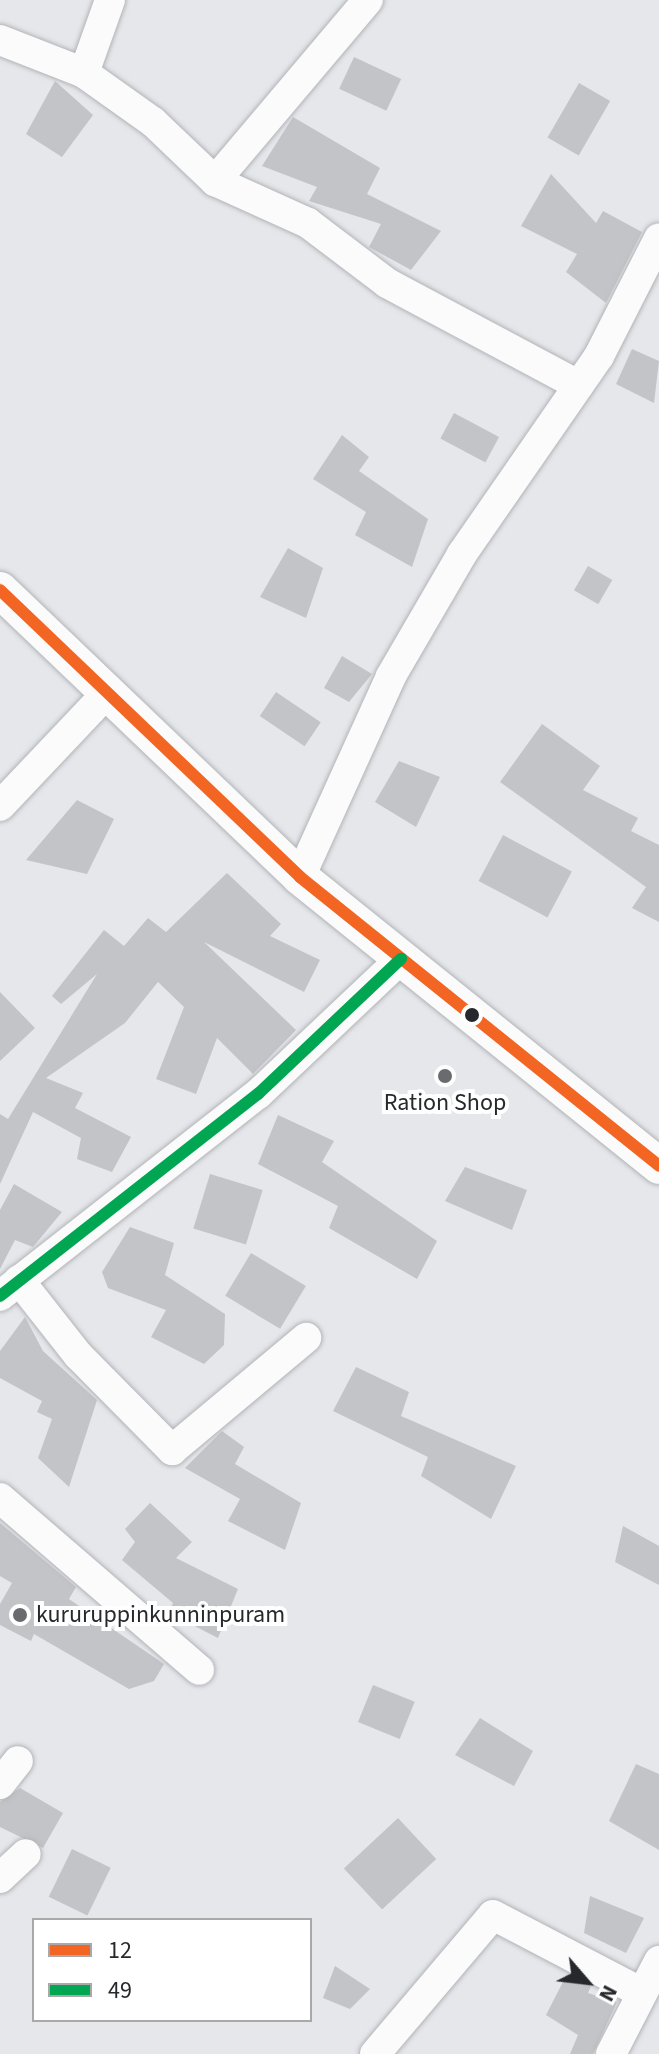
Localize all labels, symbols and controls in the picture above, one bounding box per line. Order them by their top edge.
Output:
unlabelled marker [464,1007,480,1023]
marker: Ration Shop [436,1067,454,1085]
place label: Ration Shop [384,1089,506,1117]
place label: kururuppinkunninpuram [36,1601,285,1629]
marker: kururuppinkunninpuram [11,1606,29,1624]
legend [32,1918,312,2022]
text: 12 [108,1933,132,1968]
north arrow [547,1942,627,2022]
text: 49 [108,1973,132,2008]
text: N [591,1979,626,2007]

